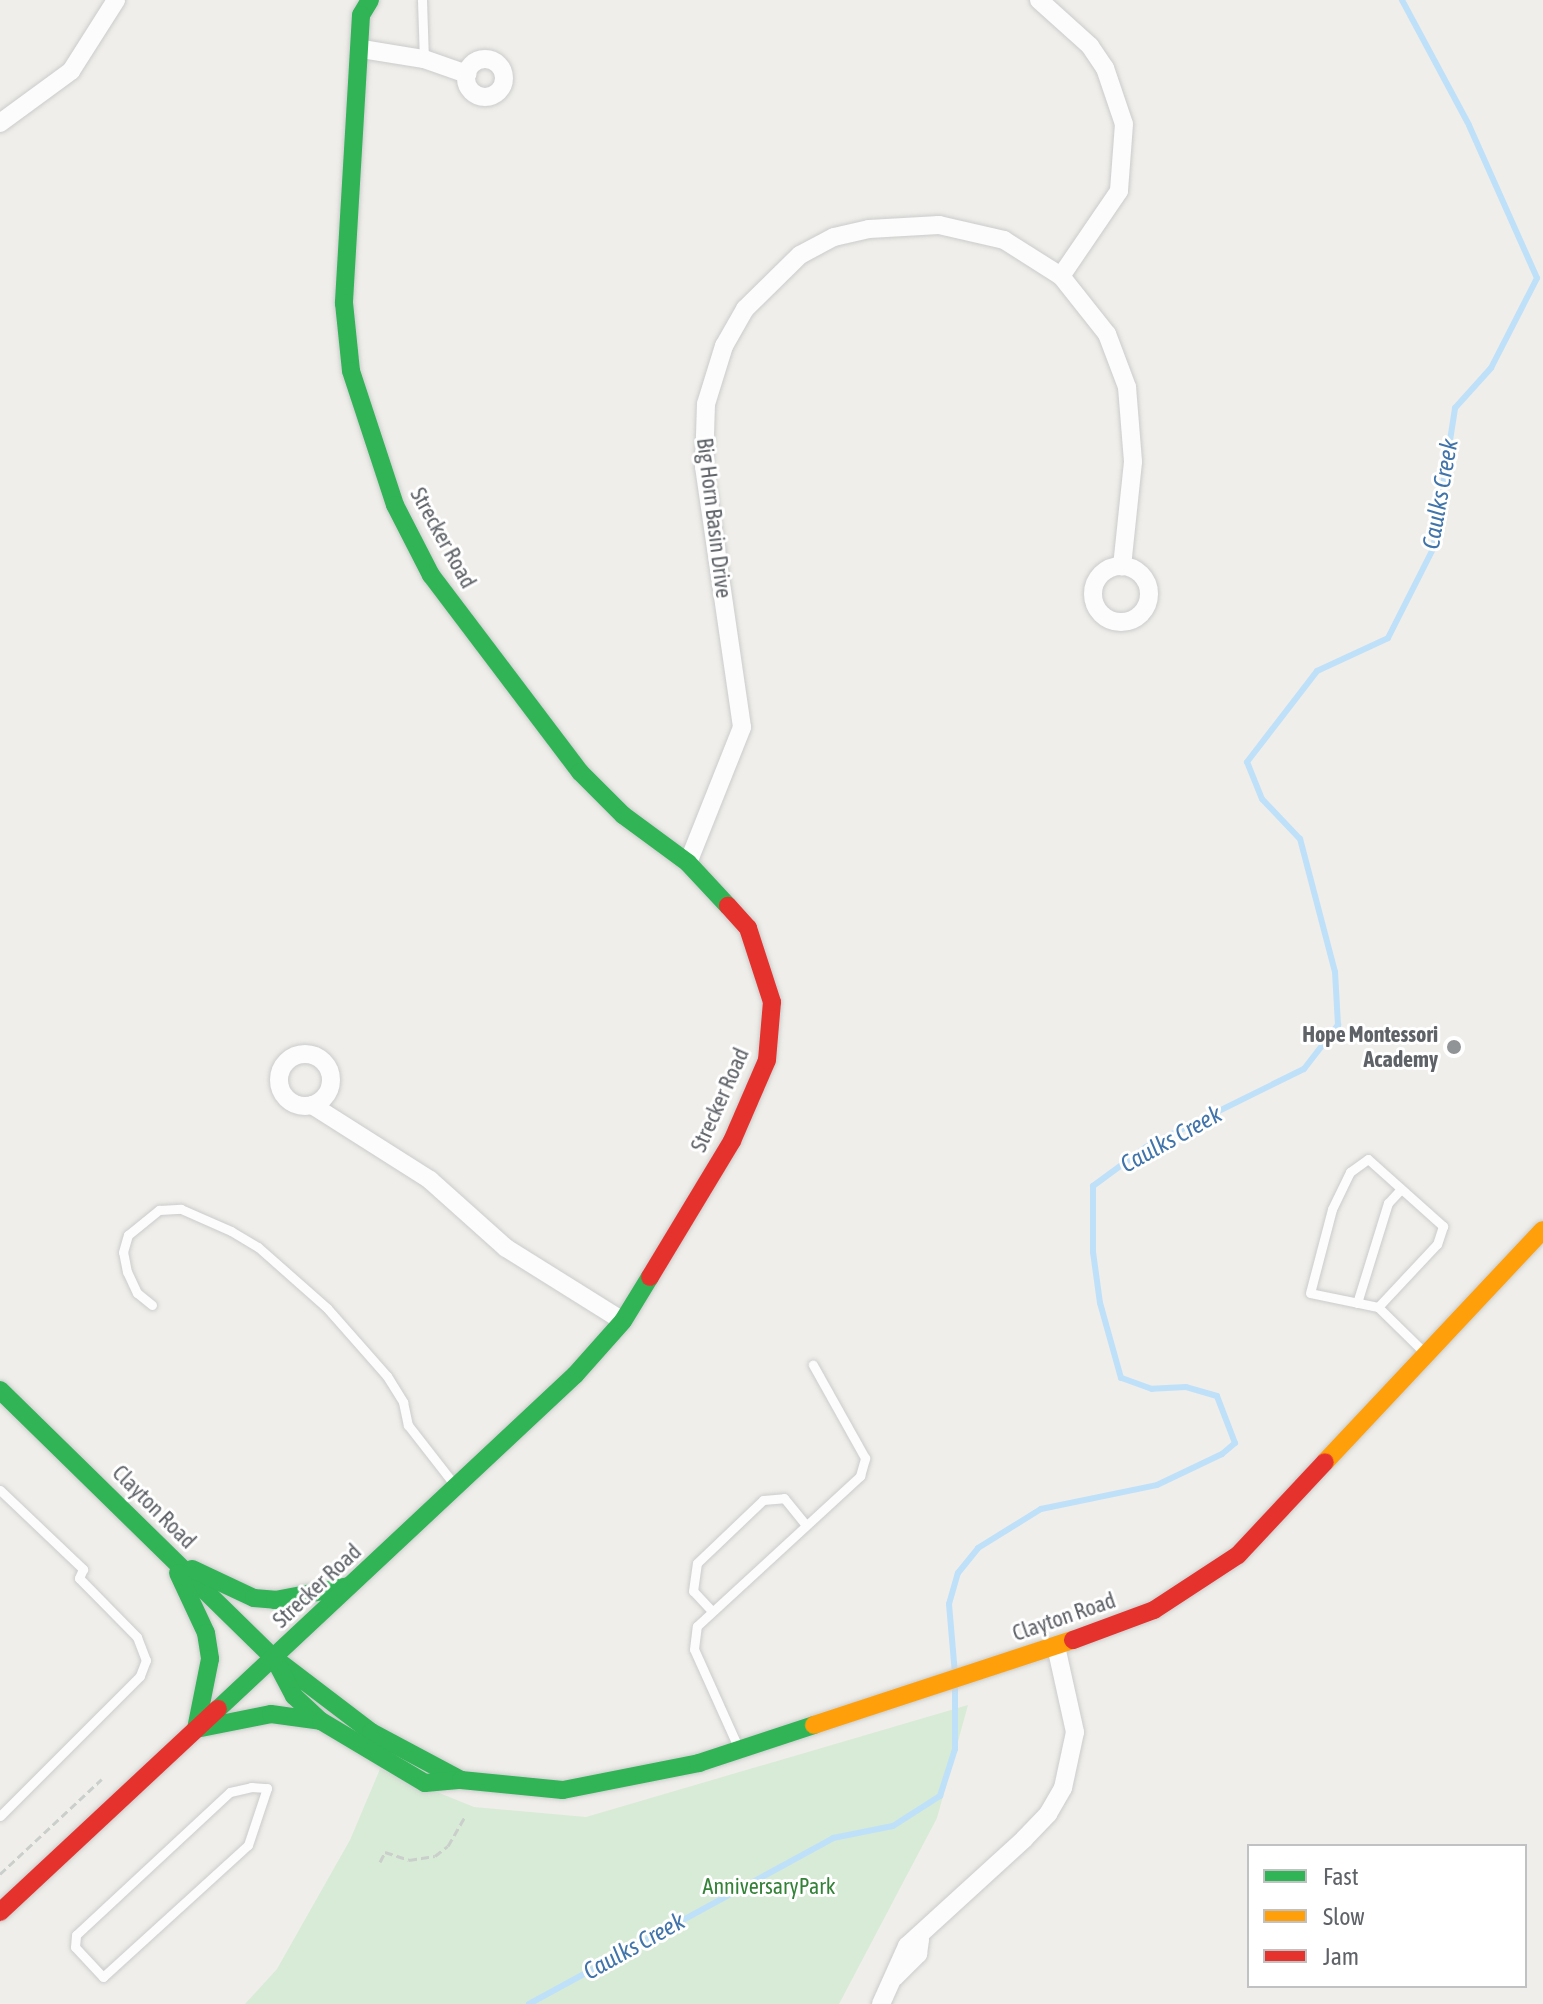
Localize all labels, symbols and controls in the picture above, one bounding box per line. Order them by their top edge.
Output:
street label: Big Horn Basin Drive [691,436,737,600]
water label: Caulks Creek [1416,437,1464,551]
street label: Strecker Road [405,483,481,593]
place label: Hope Montessori Academy [1302,1021,1438,1072]
marker: Hope Montessori Academy [1445,1038,1463,1056]
street label: Strecker Road [685,1044,755,1156]
water label: Caulks Creek [1115,1099,1227,1179]
street label: Clayton Road [107,1460,201,1554]
street label: Strecker Road [267,1539,367,1633]
street label: Clayton Road [1009,1587,1119,1647]
legend [1247,1844,1527,1988]
text: Fast [1323,1863,1359,1890]
park label: AnniversaryPark [703,1874,835,1900]
text: Slow [1323,1903,1365,1930]
water label: Caulks Creek [578,1906,690,1986]
text: Jam [1323,1943,1359,1970]

